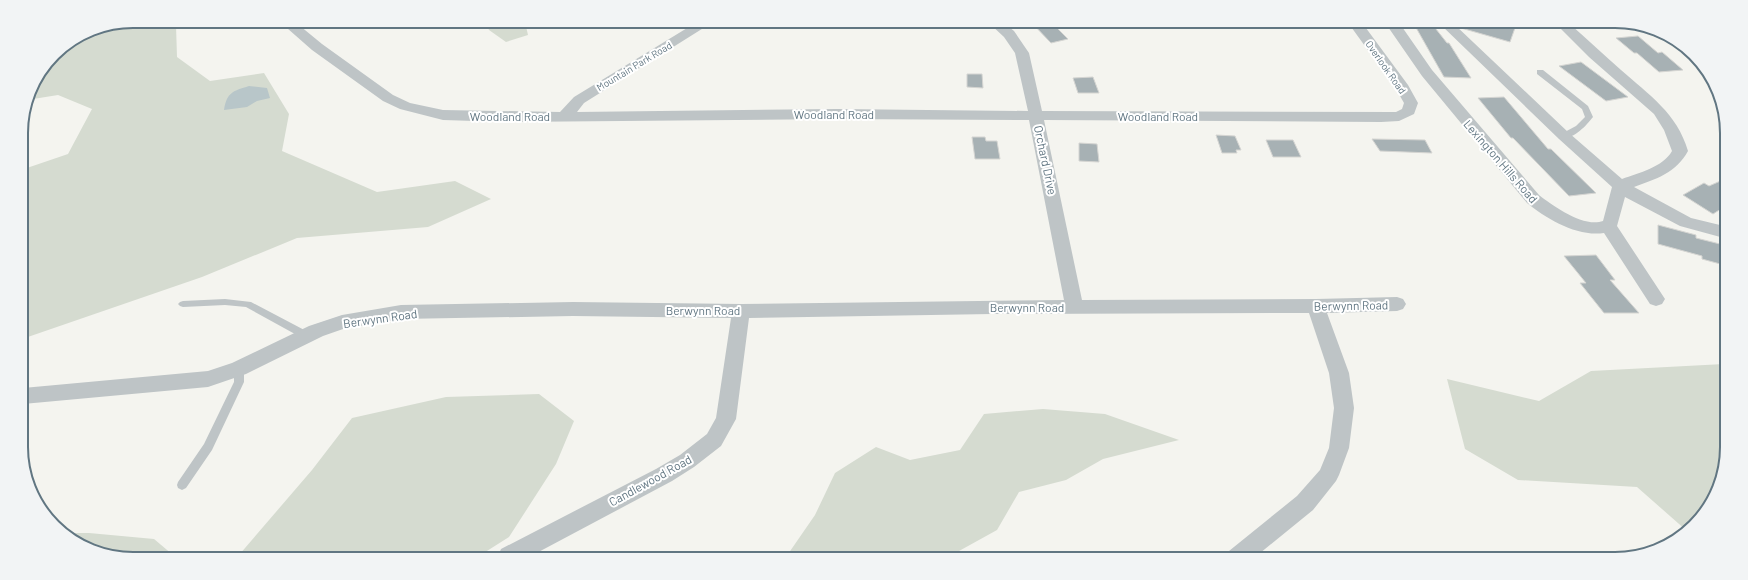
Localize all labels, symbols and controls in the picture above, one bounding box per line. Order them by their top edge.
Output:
street label: Overlook Road [1363,38,1409,96]
street label: Mountain Park Road [594,39,674,93]
street label: Woodland Road [794,107,874,121]
street label: Woodland Road [470,109,550,123]
street label: Woodland Road [1118,109,1198,123]
street label: Lexington Hills Road [1461,117,1541,205]
street label: Orchard Drive [1032,124,1060,196]
street label: Berwynn Road [1314,297,1388,313]
street label: Berwynn Road [990,300,1064,314]
street label: Berwynn Road [666,303,740,317]
street label: Berwynn Road [342,306,418,330]
street label: Candlewood Road [606,452,694,508]

